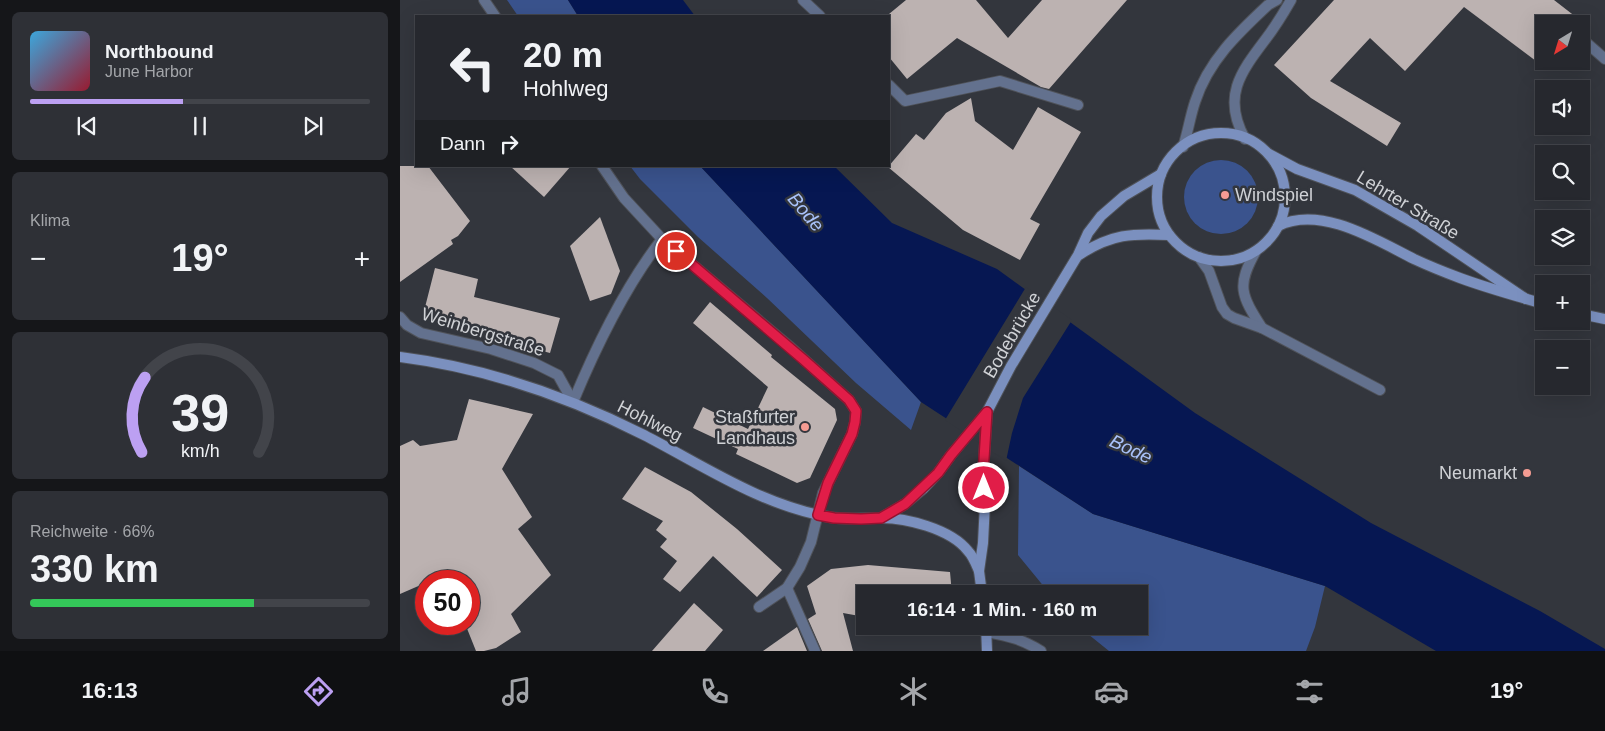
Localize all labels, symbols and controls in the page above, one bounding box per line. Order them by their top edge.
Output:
north arrow [1535,15,1590,70]
map controls [1535,15,1590,395]
icon: left [440,35,505,100]
text: 20 m [523,35,603,74]
text: Northbound [105,41,214,62]
text: June Harbor [105,63,193,80]
text: Hohlweg [523,76,609,101]
button: sound [1535,80,1590,135]
icon: previous [73,112,101,140]
icon: pause [186,112,214,140]
icon: next [299,112,327,140]
icon: right [495,130,523,158]
text: Dann [440,133,485,154]
button: search [1535,145,1590,200]
street label: Lehrter Straße [1353,167,1463,243]
place label: Windspiel [1235,185,1313,205]
water label: Bode [784,188,828,236]
marker: Windspiel [1219,189,1231,201]
button: layers [1535,210,1590,265]
text: Klima [30,212,70,229]
pin [655,230,697,272]
text: 19° [171,237,229,279]
icon: arrive [662,237,690,265]
text: − [30,243,46,274]
text: + [354,243,370,274]
button: + [1535,275,1590,330]
street label: Bodebrücke [979,288,1045,382]
street label: Weinbergstraße [419,304,547,360]
button: − [1535,340,1590,395]
text: 39 [171,384,229,442]
street label: Hohlweg [614,396,686,446]
place label: Staßfurter Landhaus [715,407,795,448]
marker: Staßfurter Landhaus [799,421,811,433]
water label: Bode [1106,430,1156,468]
text: km/h [181,441,219,461]
position arrow [957,461,1009,513]
place label: Neumarkt [1439,463,1517,483]
marker: Neumarkt [1521,467,1533,479]
text: Reichweite · 66% [30,523,155,540]
text: 330 km [30,548,159,590]
speed limit sign: 50 [415,570,480,635]
text: 16:14 · 1 Min. · 160 m [907,599,1097,620]
icon: directions [301,674,336,709]
icon: music [499,674,534,709]
icon: phone [697,674,732,709]
icon: climate [896,674,931,709]
icon: car [1094,674,1129,709]
icon: filters [1292,674,1327,709]
text: 16:13 [82,678,138,703]
text: 19° [1490,678,1523,703]

